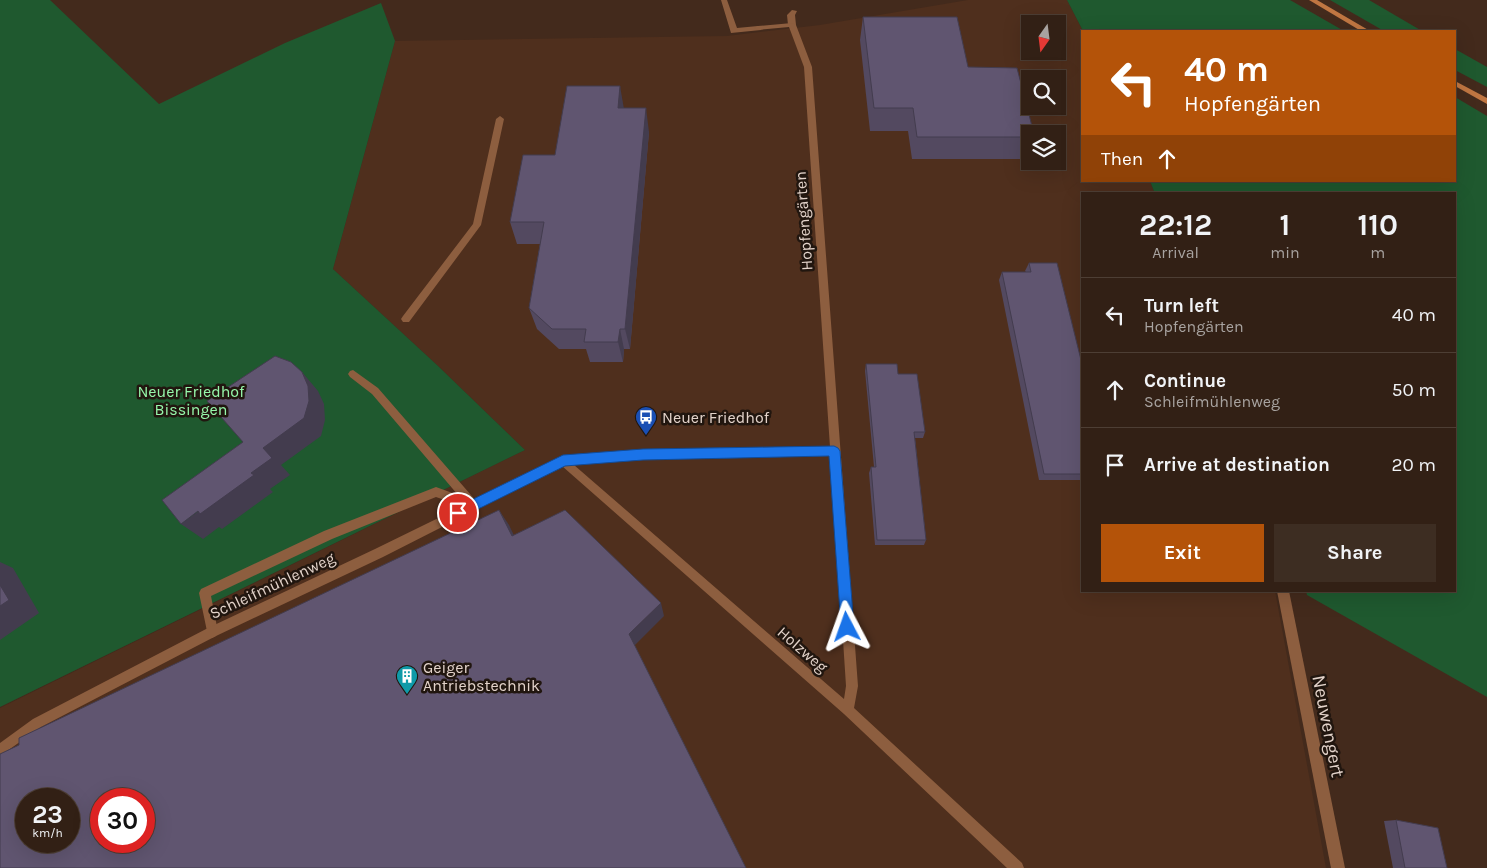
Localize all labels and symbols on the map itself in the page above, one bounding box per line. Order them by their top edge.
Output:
north arrow [1021,15,1066,60]
street label: Hopfengärten [791,171,816,271]
park label: Neuer Friedhof Bissingen [137,382,245,419]
bus stop icon: Neuer Friedhof [634,405,658,436]
place label: Neuer Friedhof [662,408,770,427]
pin [437,492,479,534]
street label: Schleifmühlenweg [207,548,338,623]
position arrow [820,600,872,652]
street label: Holzweg [774,622,832,676]
place label: Geiger Antriebstechnik [423,658,540,695]
building icon: Geiger Antriebstechnik [395,664,419,695]
street label: Neuwengert [1307,673,1349,779]
speed limit sign: 30 [90,788,155,853]

